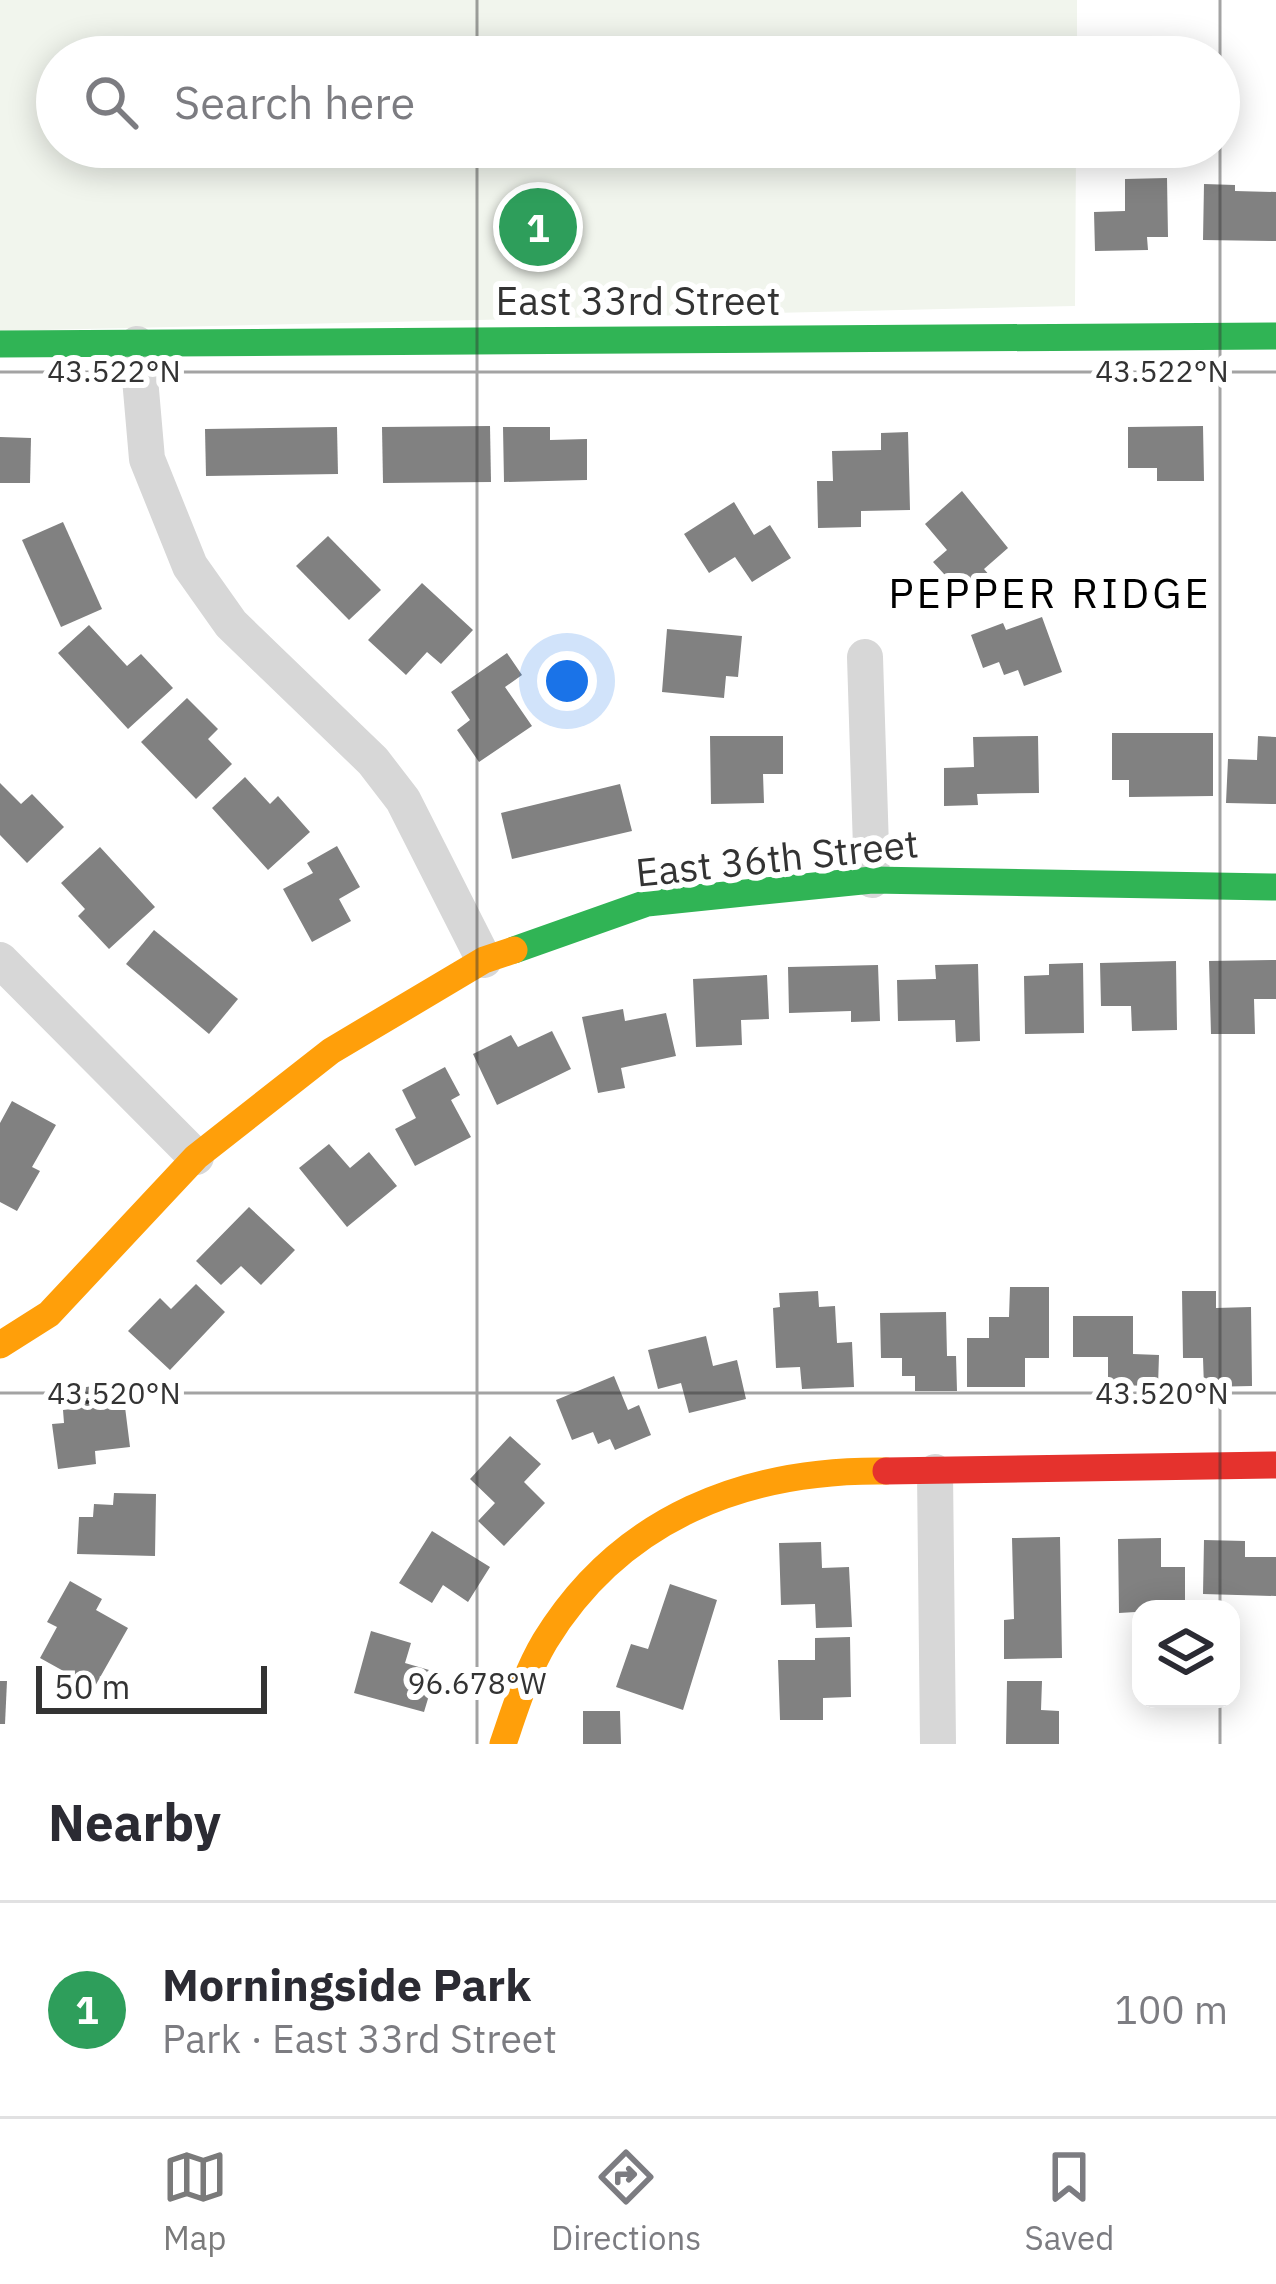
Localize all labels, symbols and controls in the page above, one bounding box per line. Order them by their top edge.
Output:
search box [36,36,1240,168]
icon: search [78,69,144,135]
text: Search here [174,73,415,131]
pin: 1 [499,182,577,272]
street label: East 33rd Street [496,275,780,326]
text: 43.522°N [47,351,181,390]
text: 43.522°N [1095,351,1229,390]
district label: PEPPER RIDGE [888,565,1212,620]
your location [537,651,597,711]
street label: East 36th Street [633,817,921,898]
text: 43.520°N [47,1373,181,1412]
text: 43.520°N [1095,1373,1229,1412]
map controls [1132,1600,1240,1708]
button: layers [1132,1600,1240,1708]
scale bar [36,1660,267,1713]
text: 96.678°W [408,1663,547,1702]
text: 50 m [54,1665,130,1708]
text: Nearby [48,1789,221,1855]
text: Morningside Park [162,1955,531,2013]
text: 1 [75,1984,99,2035]
text: 100 m [1115,1984,1228,2035]
text: Park · East 33rd Street [162,2013,557,2064]
tab: Map [162,2144,228,2259]
tab: Directions [551,2144,701,2259]
tab: Saved [1025,2144,1114,2259]

